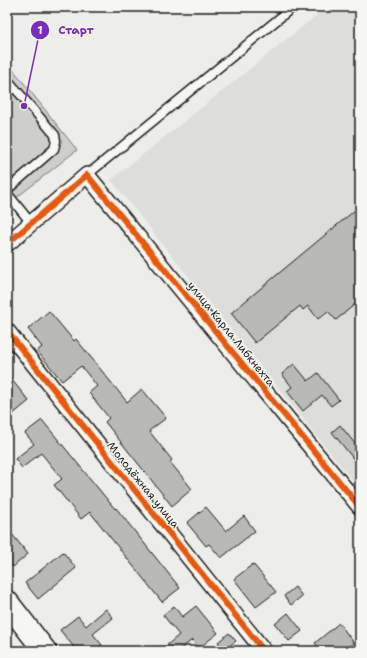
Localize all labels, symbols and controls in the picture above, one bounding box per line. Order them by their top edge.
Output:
callout: Старт [30,18,102,42]
text: 1 [37,22,43,38]
text: Старт [58,22,95,38]
street label: улица Карла Либкнехта [184,278,278,390]
street label: Молодёжная улица [103,439,183,531]

